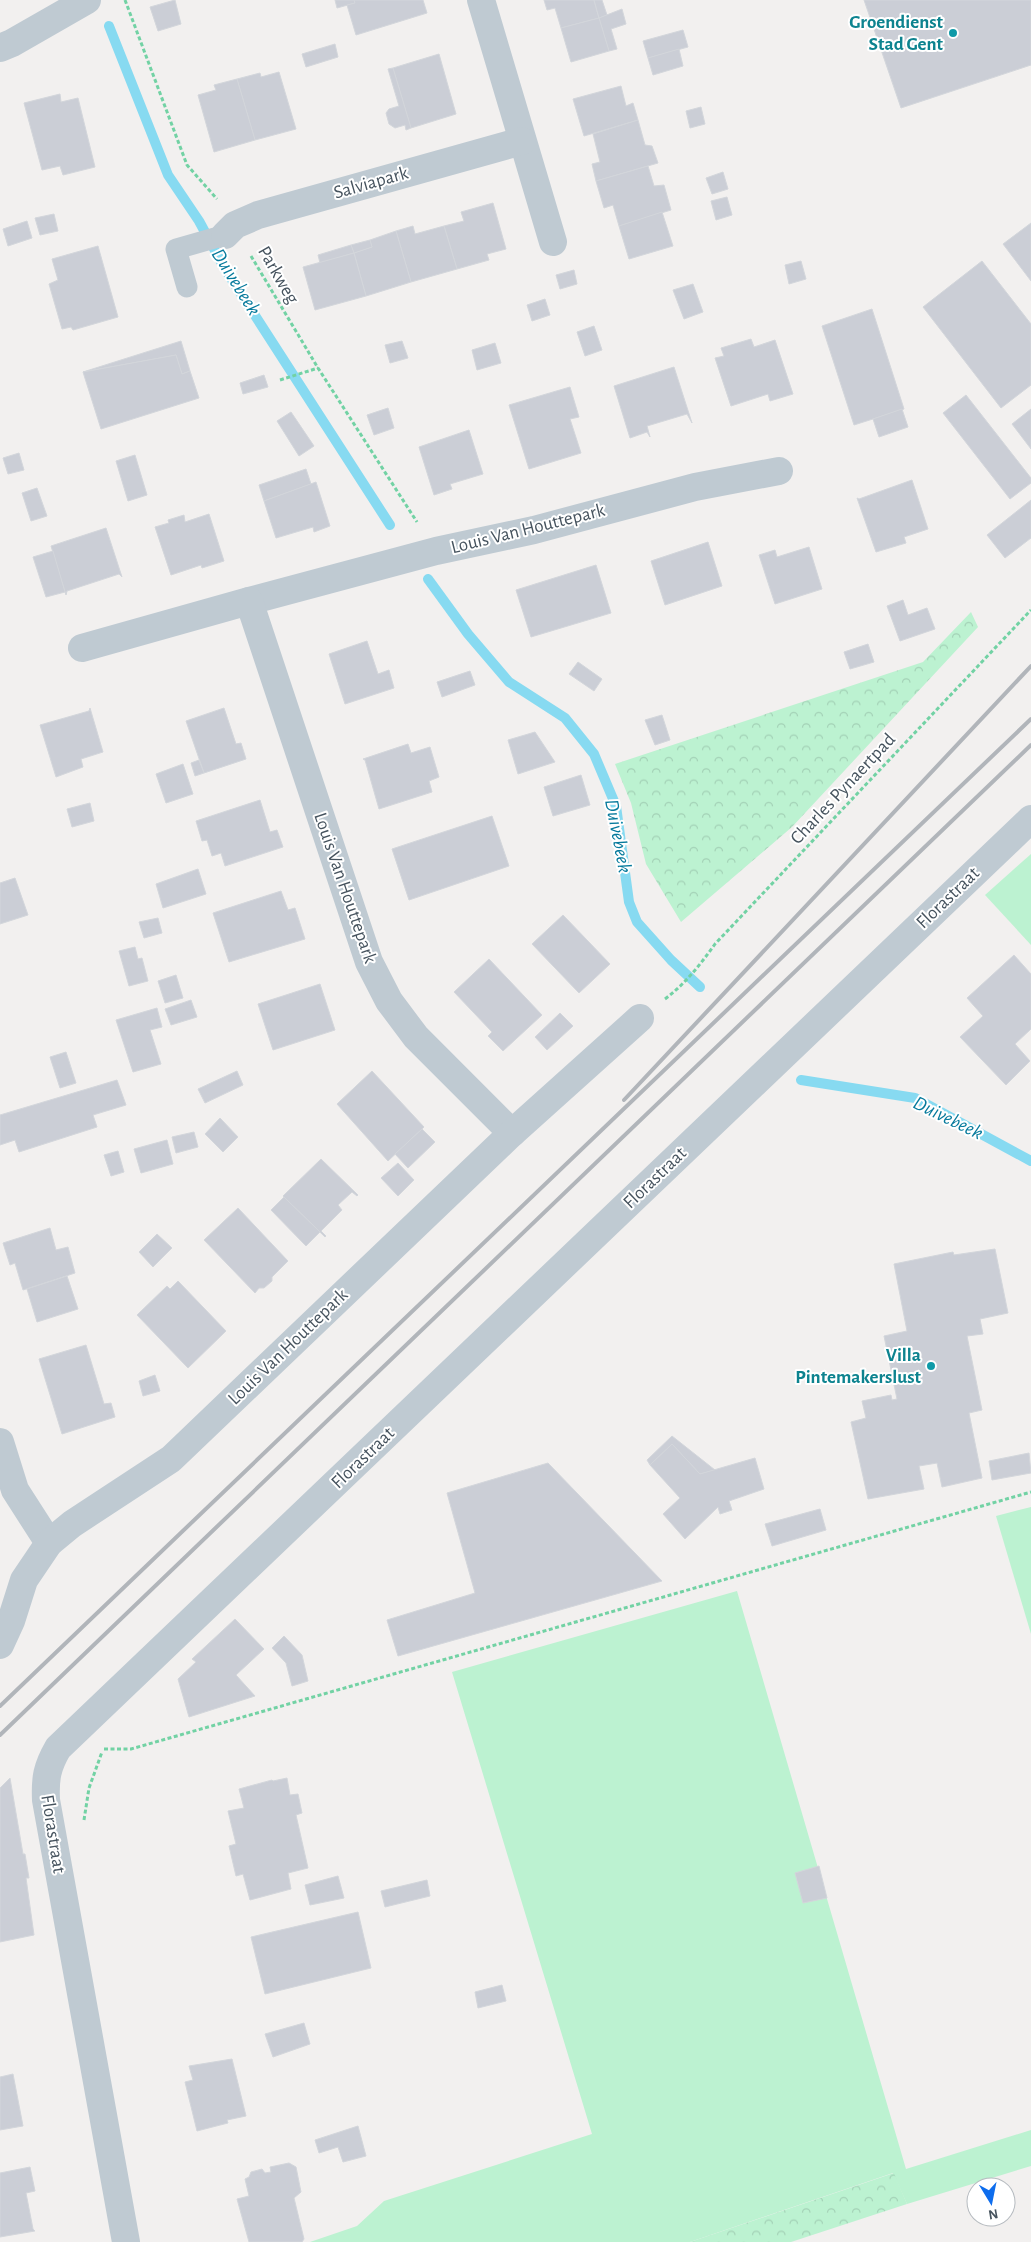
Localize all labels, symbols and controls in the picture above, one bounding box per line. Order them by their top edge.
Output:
place label: Groendienst Stad Gent [849,13,944,54]
marker: Groendienst Stad Gent [947,27,959,39]
street label: Salviapark [332,163,411,203]
street label: Parkweg [254,243,302,308]
water label: Duivebeek [208,245,264,319]
street label: Louis Van Houttepark [449,501,607,557]
street label: Charles Pynaertpad [787,730,899,848]
water label: Duivebeek [601,797,635,875]
street label: Louis Van Houttepark [310,810,380,966]
street label: Florastraat [913,864,983,932]
water label: Duivebeek [910,1093,986,1143]
street label: Florastraat [620,1144,690,1212]
street label: Louis Van Houttepark [225,1285,352,1409]
place label: Villa Pintemakerslust [795,1346,922,1387]
marker: Villa Pintemakerslust [925,1360,937,1372]
street label: Florastraat [328,1424,398,1492]
street label: Florastraat [37,1793,69,1875]
north arrow [966,2177,1016,2227]
text: N [987,2206,999,2222]

